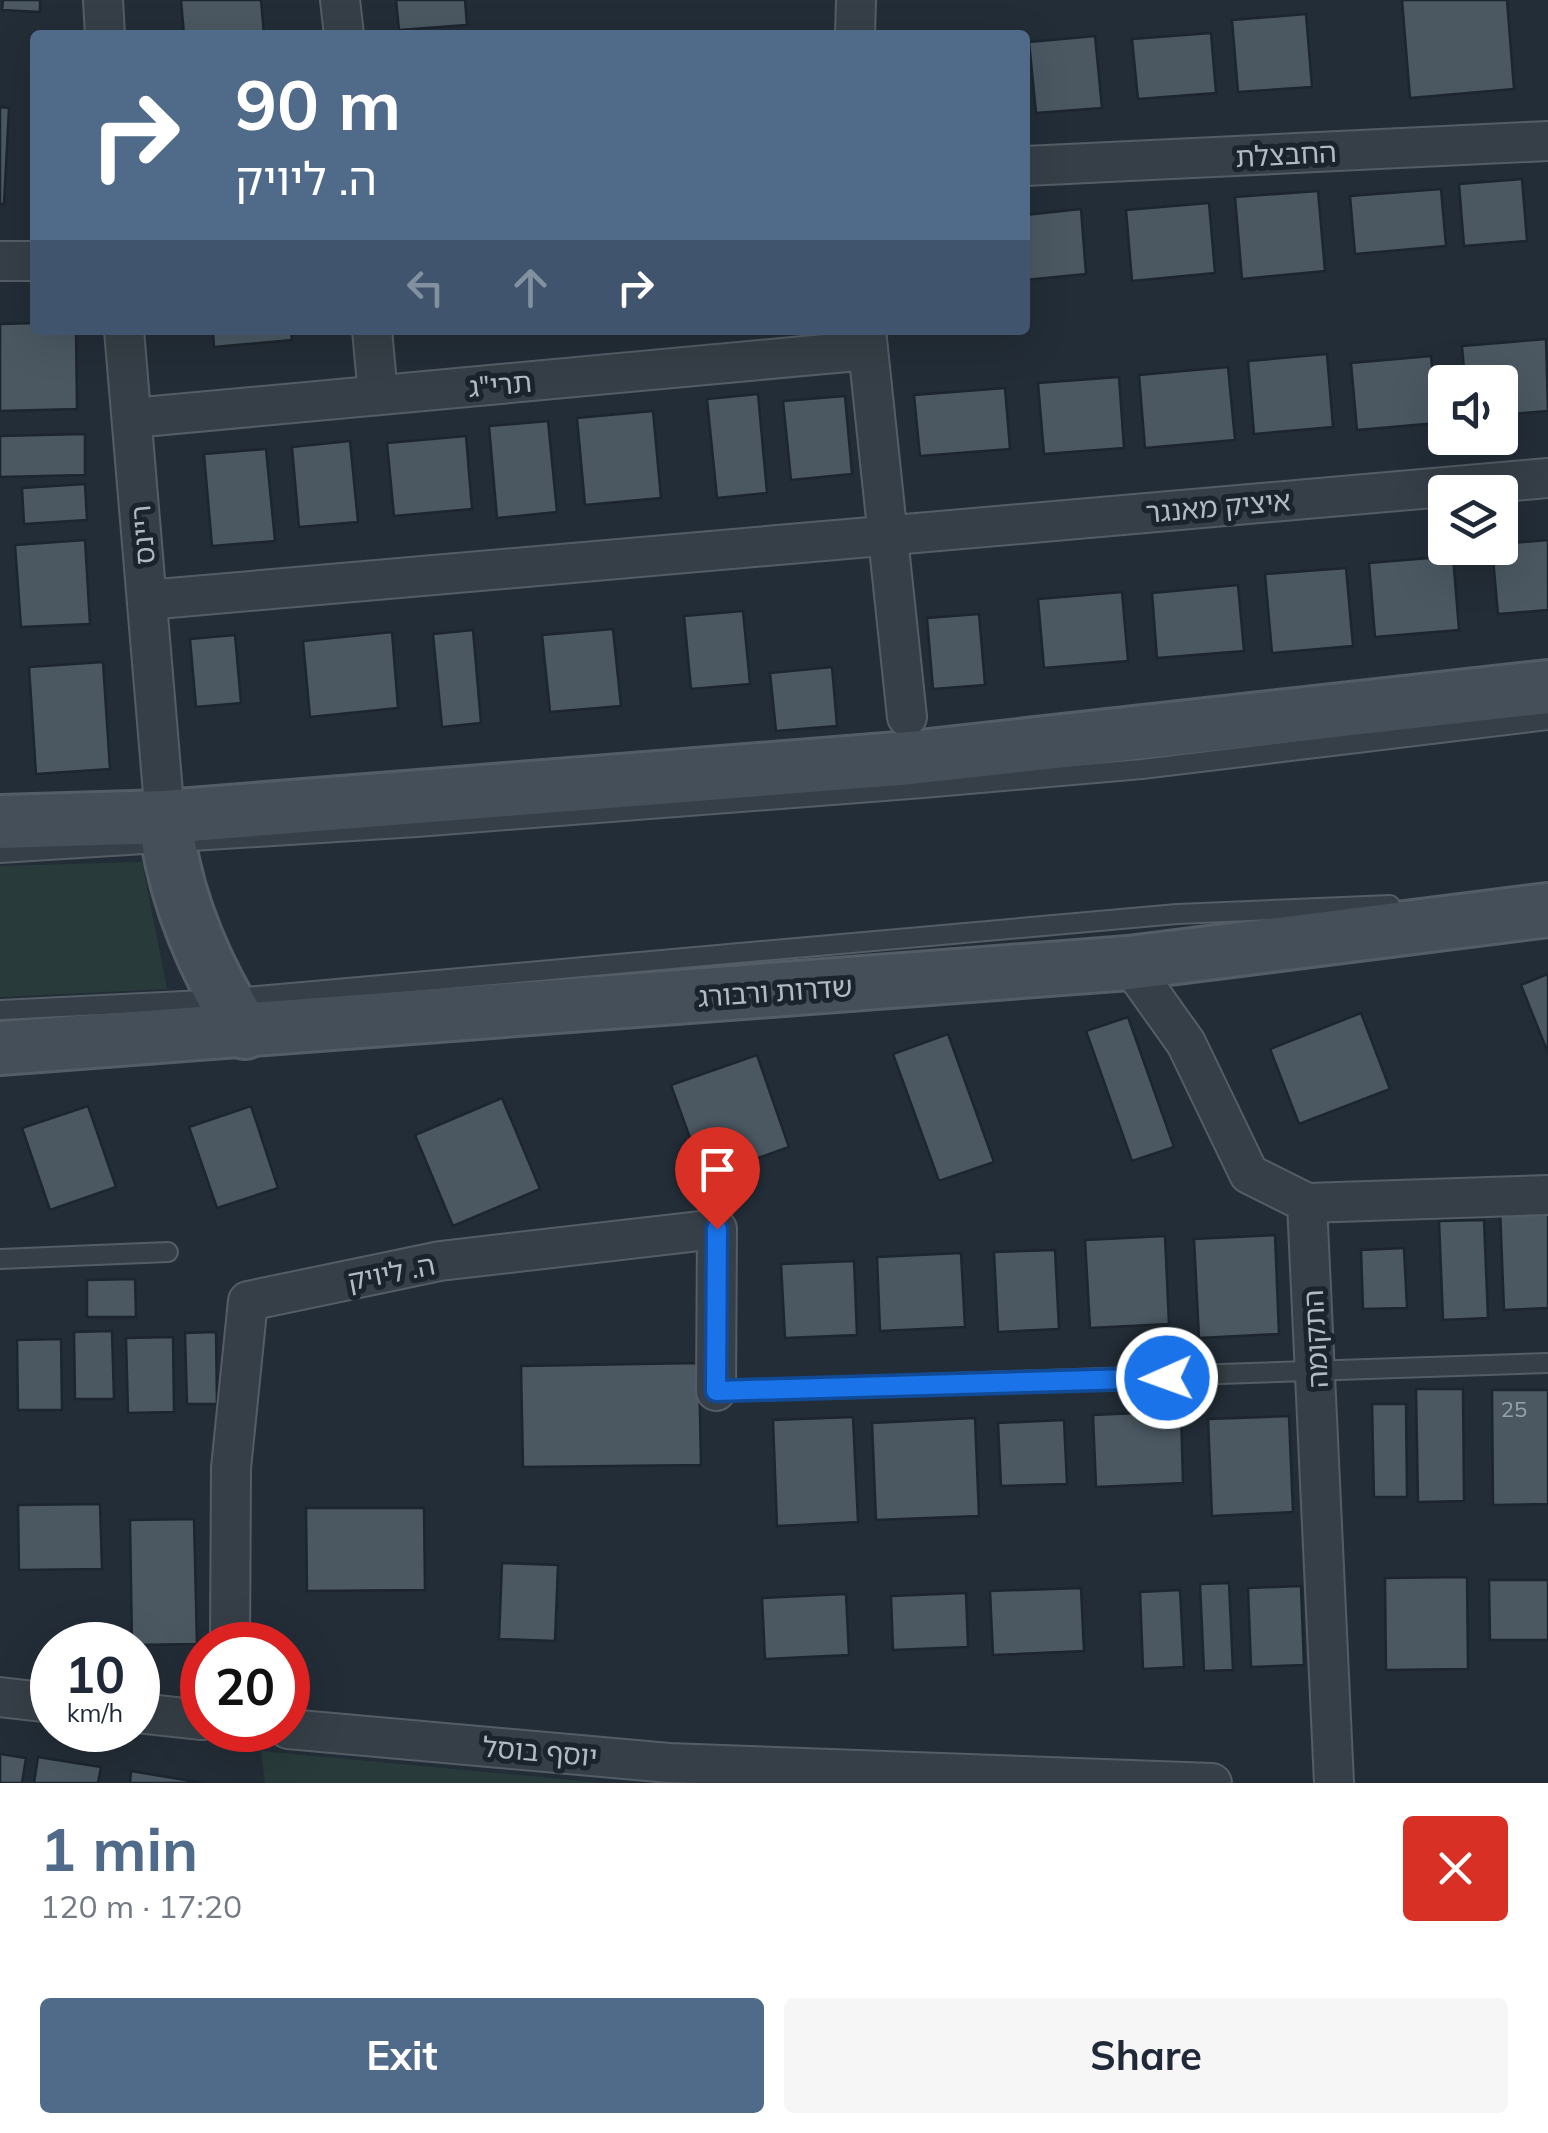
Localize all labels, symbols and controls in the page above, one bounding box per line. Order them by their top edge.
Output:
text: 90 m [235,60,401,148]
icon: right [70,70,200,200]
street label: החבצלת [1234,134,1338,174]
text: ה. ליויק [235,150,377,206]
icon: left [398,260,453,315]
icon: ahead [503,260,558,315]
icon: right [608,260,663,315]
street label: תרי"ג [467,364,533,404]
map controls [1428,365,1518,565]
button: sound [1428,365,1518,455]
button: layers [1428,475,1518,565]
street label: איציק מאנגר [1144,482,1292,530]
street label: ריינס [122,504,162,566]
street label: שדרות ורבורג [696,968,854,1014]
pin [675,1127,760,1230]
icon: arrive [690,1142,745,1197]
street label: ה. ליויק [344,1246,438,1298]
street label: התקומה [1295,1289,1335,1389]
position arrow [1115,1326,1219,1430]
house number: 25 [1501,1395,1527,1423]
speed limit sign: 20 [180,1622,310,1752]
text: 10 [65,1643,125,1706]
text: km/h [67,1697,123,1728]
street label: יוסף בוסל [481,1729,599,1773]
text: 1 min [40,1811,198,1886]
button: close [1403,1816,1508,1921]
text: 120 m · 17:20 [40,1886,242,1926]
button: Exit [40,1998,764,2113]
button: Share [784,1998,1508,2113]

